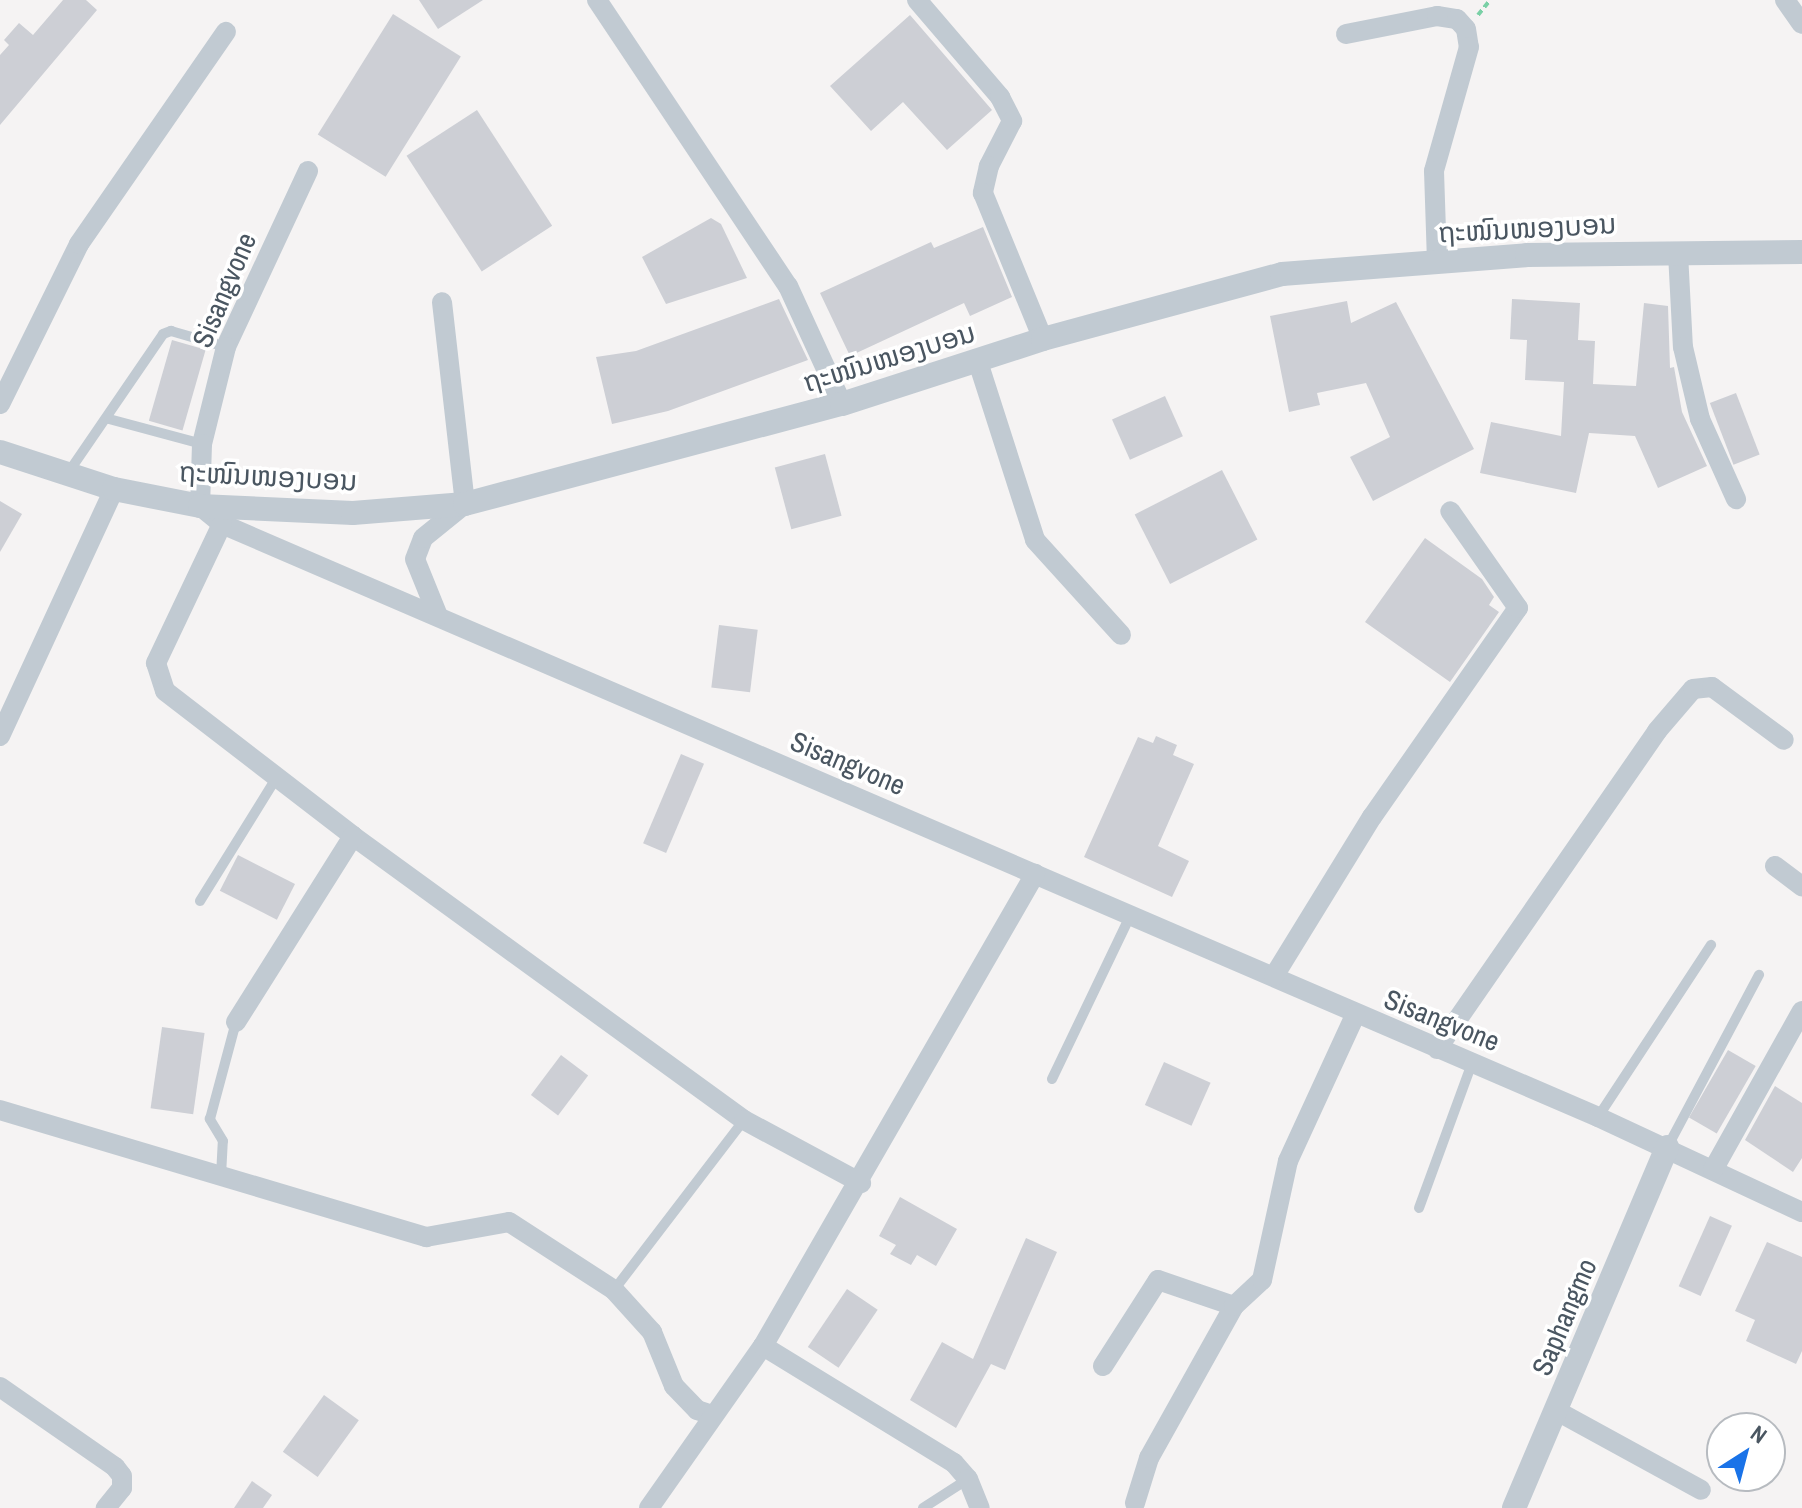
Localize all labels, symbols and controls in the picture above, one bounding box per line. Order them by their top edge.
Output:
street label: ຖະໜົນໜອງບອນ [1437,207,1617,249]
street label: Sisangvone [185,228,263,352]
street label: ຖະໜົນໜອງບອນ [799,315,979,399]
street label: ຖະໜົນໜອງບອນ [178,455,358,497]
street label: Sisangvone [786,724,910,802]
street label: Sisangvone [1379,982,1505,1058]
street label: Saphangmo [1524,1253,1604,1381]
north arrow [1706,1412,1786,1492]
text: N [1745,1418,1773,1450]

